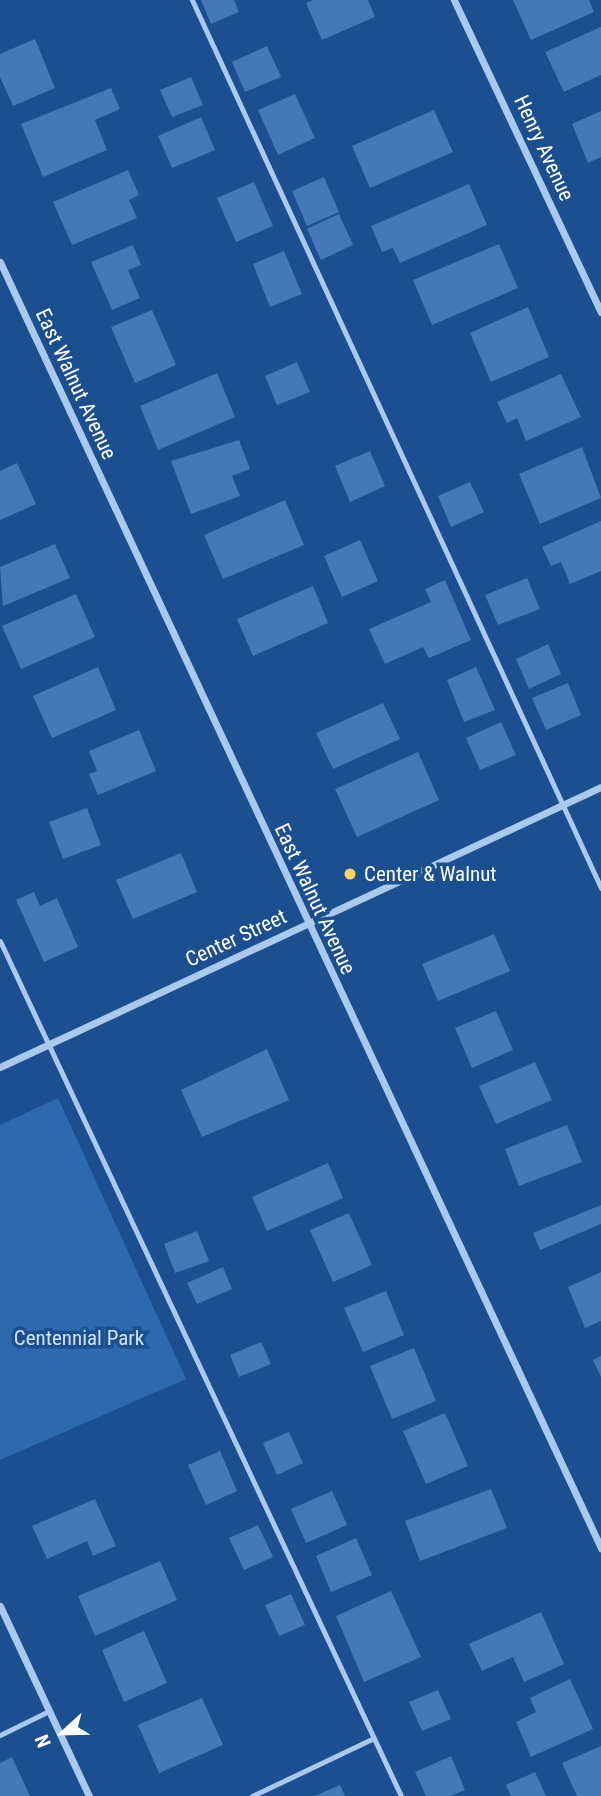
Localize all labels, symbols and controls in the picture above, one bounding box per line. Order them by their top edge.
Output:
street label: Henry Avenue [509,91,579,205]
street label: East Walnut Avenue [30,305,122,463]
street label: East Walnut Avenue [269,820,361,978]
place label: Center & Walnut [364,861,497,887]
marker: Center & Walnut [342,866,358,882]
street label: Center Street [182,904,290,972]
park label: Centennial Park [14,1325,144,1351]
north arrow [28,1698,98,1768]
text: N [30,1731,56,1751]

